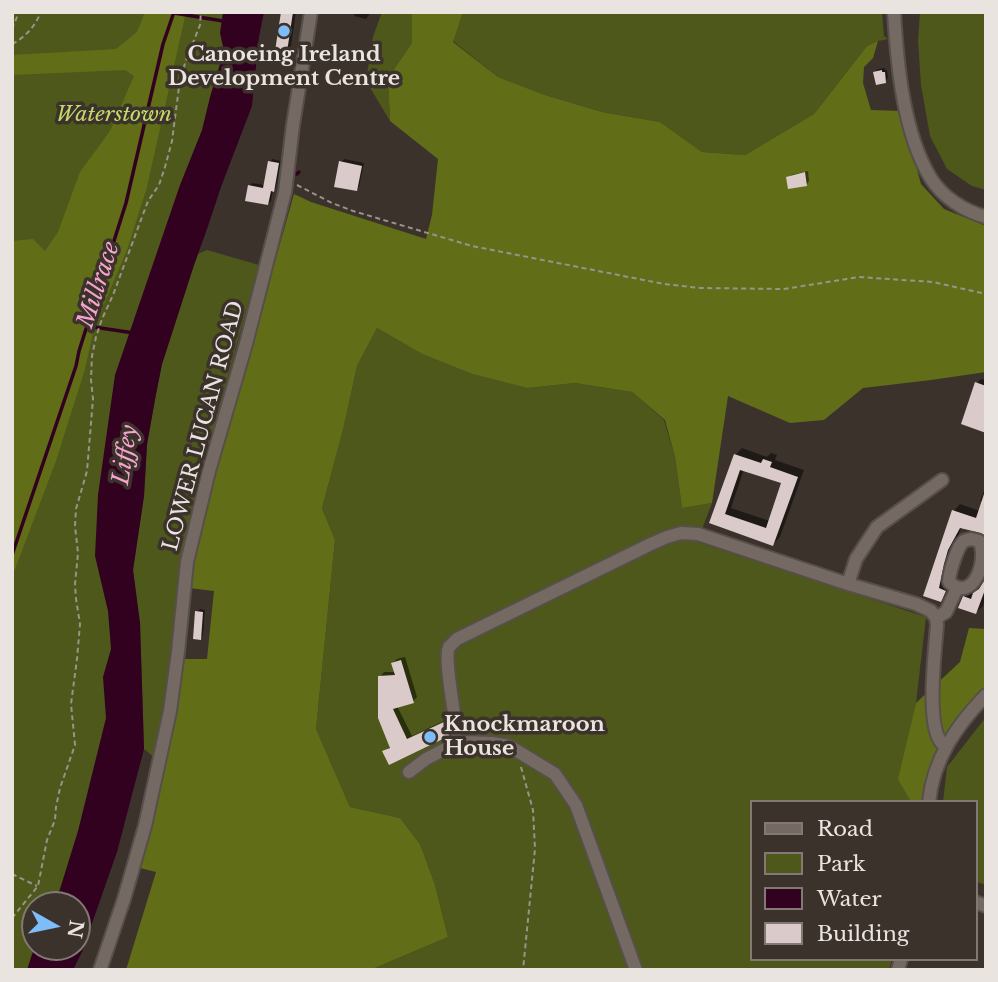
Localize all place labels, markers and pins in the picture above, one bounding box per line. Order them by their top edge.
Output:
marker: Canoeing Ireland Development Centre [276,23,292,39]
place label: Canoeing Ireland Development Centre [168,42,400,92]
place label: Knockmaroon House [444,712,605,762]
marker: Knockmaroon House [422,729,438,745]

